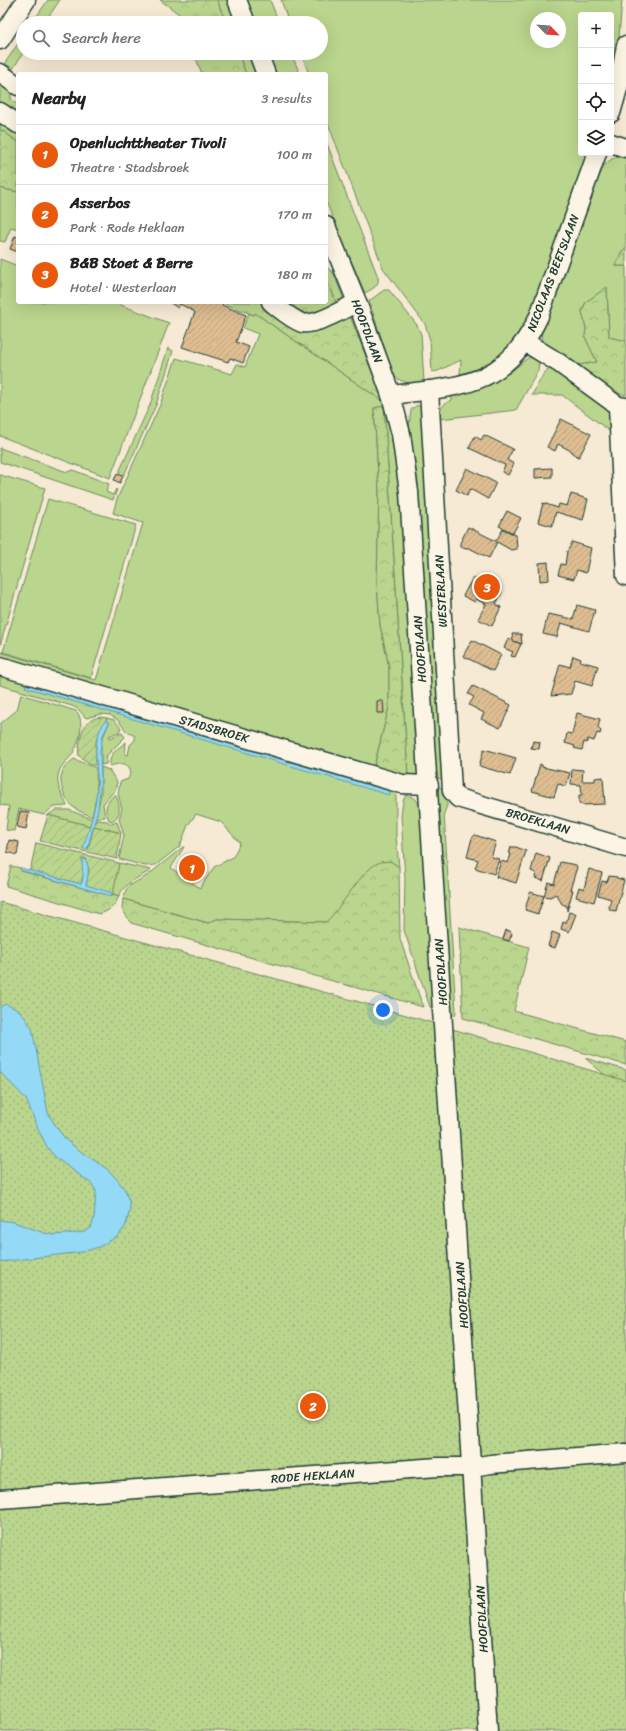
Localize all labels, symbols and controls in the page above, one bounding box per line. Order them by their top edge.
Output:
north arrow [530,12,566,48]
map controls [578,12,614,156]
button: + [578,12,614,48]
search box [16,16,328,60]
text: Search here [62,25,141,51]
icon: search [30,27,52,49]
button: − [578,48,614,84]
text: Nearby [32,83,86,113]
button: locate [578,84,614,120]
text: 3 results [261,87,312,110]
button: layers [578,120,614,156]
text: Openluchttheater Tivoli [70,130,226,156]
text: 1 [42,143,48,166]
text: 100 m [277,143,312,166]
text: Theatre · Stadsbroek [70,156,190,179]
text: Asserbos [70,190,130,216]
text: 2 [41,203,49,226]
text: 170 m [277,203,312,226]
street label: NICOLAAS BEETSLAAN [520,210,586,335]
text: Park · Rode Heklaan [70,216,184,239]
text: B&B Stoet & Berre [70,250,193,276]
text: 3 [41,263,49,286]
text: 180 m [277,263,312,286]
text: Hotel · Westerlaan [70,276,176,299]
street label: HOOFDLAAN [345,296,390,367]
street label: WESTERLAAN [428,553,454,628]
pin: 3 [474,572,500,602]
street label: HOOFDLAAN [407,614,433,683]
street label: STADSBROEK [177,709,252,750]
street label: BROEKLAAN [503,801,573,841]
pin: 1 [179,853,205,883]
street label: HOOFDLAAN [428,937,454,1006]
your location [373,1000,393,1020]
street label: HOOFDLAAN [449,1260,475,1329]
pin: 2 [300,1391,326,1421]
street label: RODE HEKLAAN [270,1462,356,1490]
street label: HOOFDLAAN [469,1584,495,1653]

